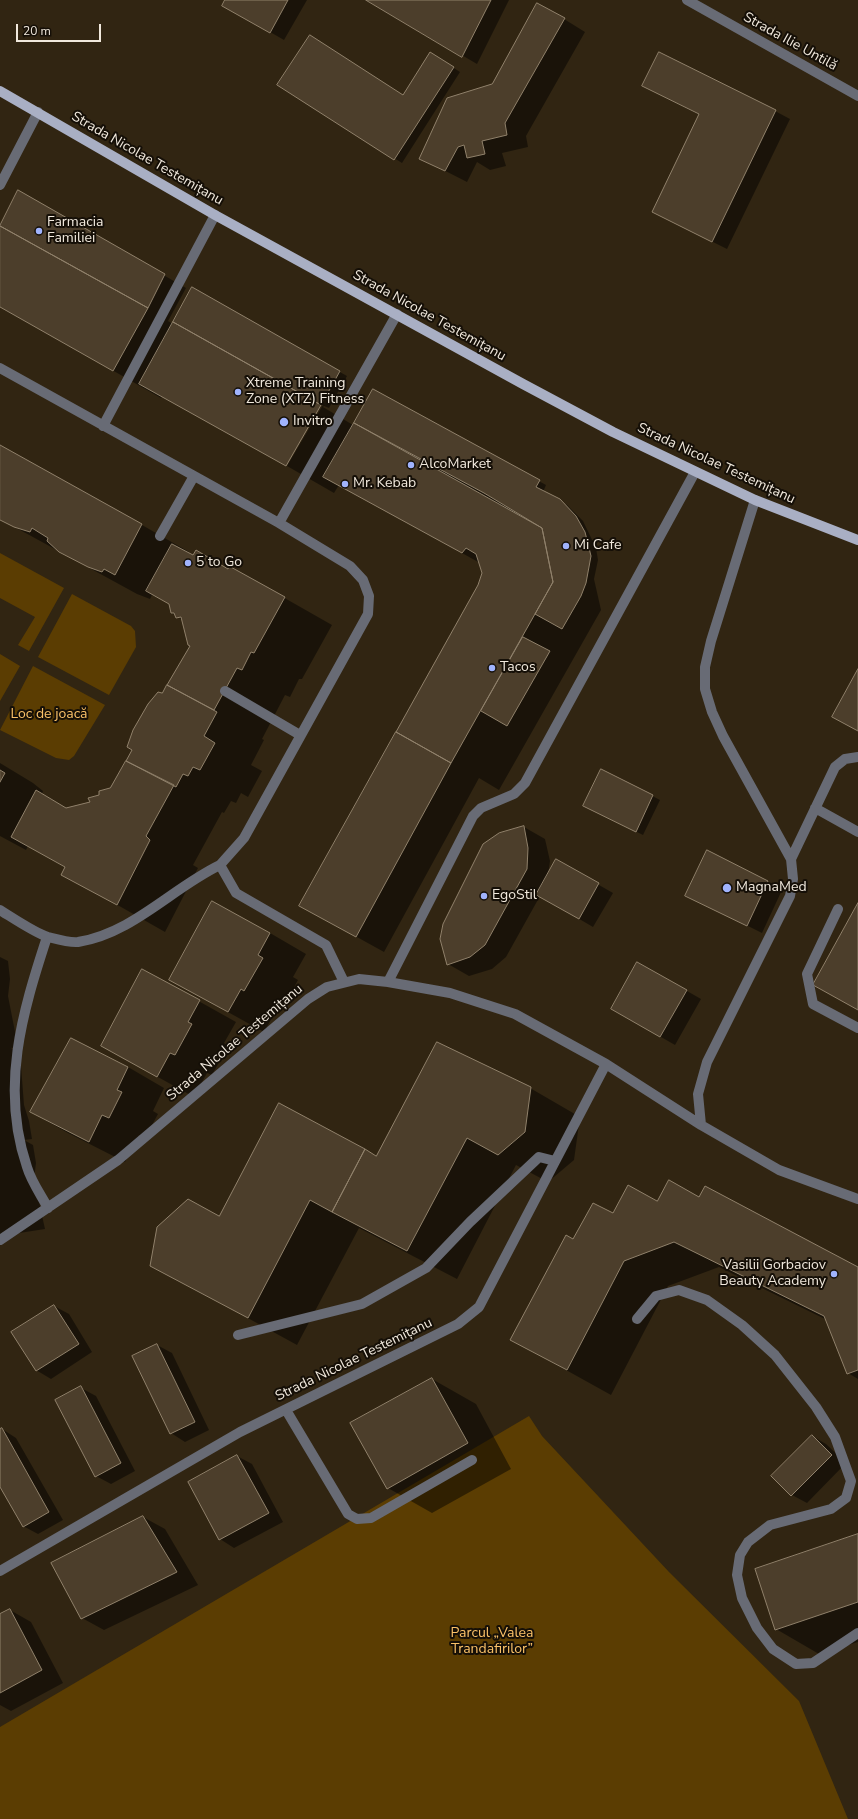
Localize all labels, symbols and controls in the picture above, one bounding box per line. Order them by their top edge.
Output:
street label: Strada Ilie Untilă [740,9,840,75]
scale bar [18,16,103,42]
text: 20 m [23,23,51,39]
street label: Strada Nicolae Testemițanu [68,109,226,209]
place label: Farmacia Familiei [47,215,103,248]
marker: Farmacia Familiei [34,226,44,236]
street label: Strada Nicolae Testemițanu [350,267,508,365]
place label: Xtreme Training Zone (XTZ) Fitness [246,376,364,408]
marker: Xtreme Training Zone (XTZ) Fitness [233,387,243,397]
place label: Invitro [293,414,333,430]
marker: Invitro [278,416,290,428]
street label: Strada Nicolae Testemițanu [634,420,798,508]
place label: AlcoMarket [419,457,491,473]
marker: AlcoMarket [406,460,416,470]
place label: Mr. Kebab [353,476,416,492]
marker: Mr. Kebab [340,479,350,489]
place label: Mi Cafe [574,538,621,554]
marker: Mi Cafe [561,541,571,551]
place label: 5 to Go [196,555,242,571]
marker: 5 to Go [183,558,193,568]
place label: Tacos [500,660,536,676]
marker: Tacos [487,663,497,673]
park label: Loc de joacă [11,707,87,723]
place label: MagnaMed [736,880,807,896]
marker: MagnaMed [721,882,733,894]
place label: EgoStil [492,888,537,904]
marker: EgoStil [479,891,489,901]
street label: Strada Nicolae Testemițanu [164,981,306,1105]
place label: Vasilii Gorbaciov Beauty Academy [719,1258,826,1290]
marker: Vasilii Gorbaciov Beauty Academy [829,1269,839,1279]
street label: Strada Nicolae Testemițanu [273,1315,435,1405]
park label: Parcul „Valea Trandafirilor” [451,1626,533,1658]

